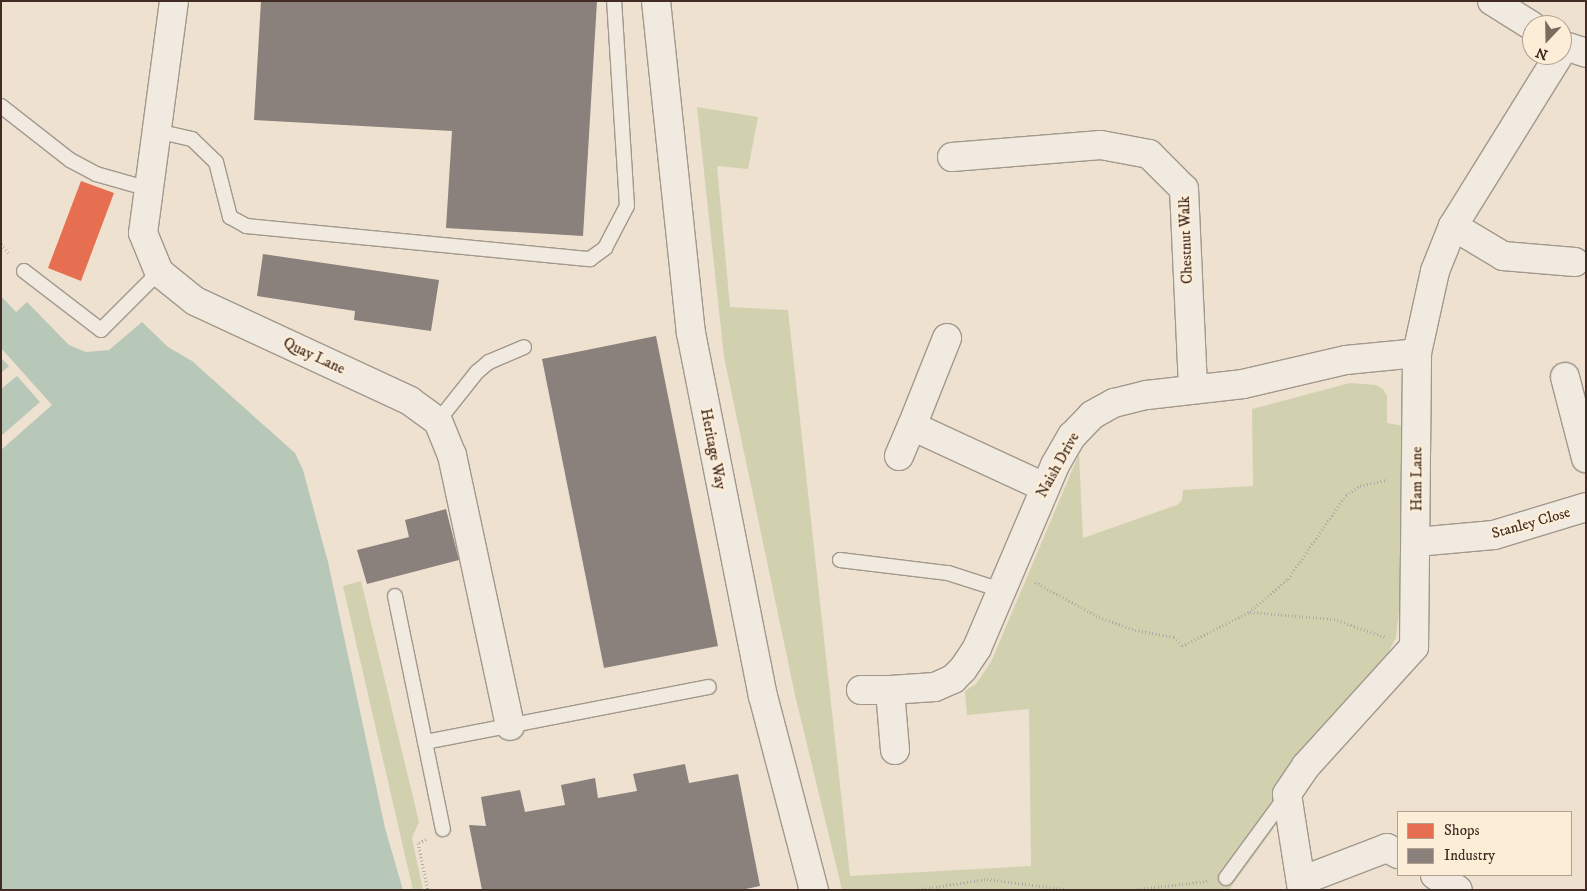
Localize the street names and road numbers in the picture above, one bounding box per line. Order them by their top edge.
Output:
street label: Chestnut Walk [1175,196,1197,284]
street label: Quay Lane [280,334,348,378]
street label: Heritage Way [696,407,730,491]
street label: Naish Drive [1033,429,1083,501]
street label: Ham Lane [1408,447,1426,511]
street label: Stanley Close [1490,503,1572,543]

